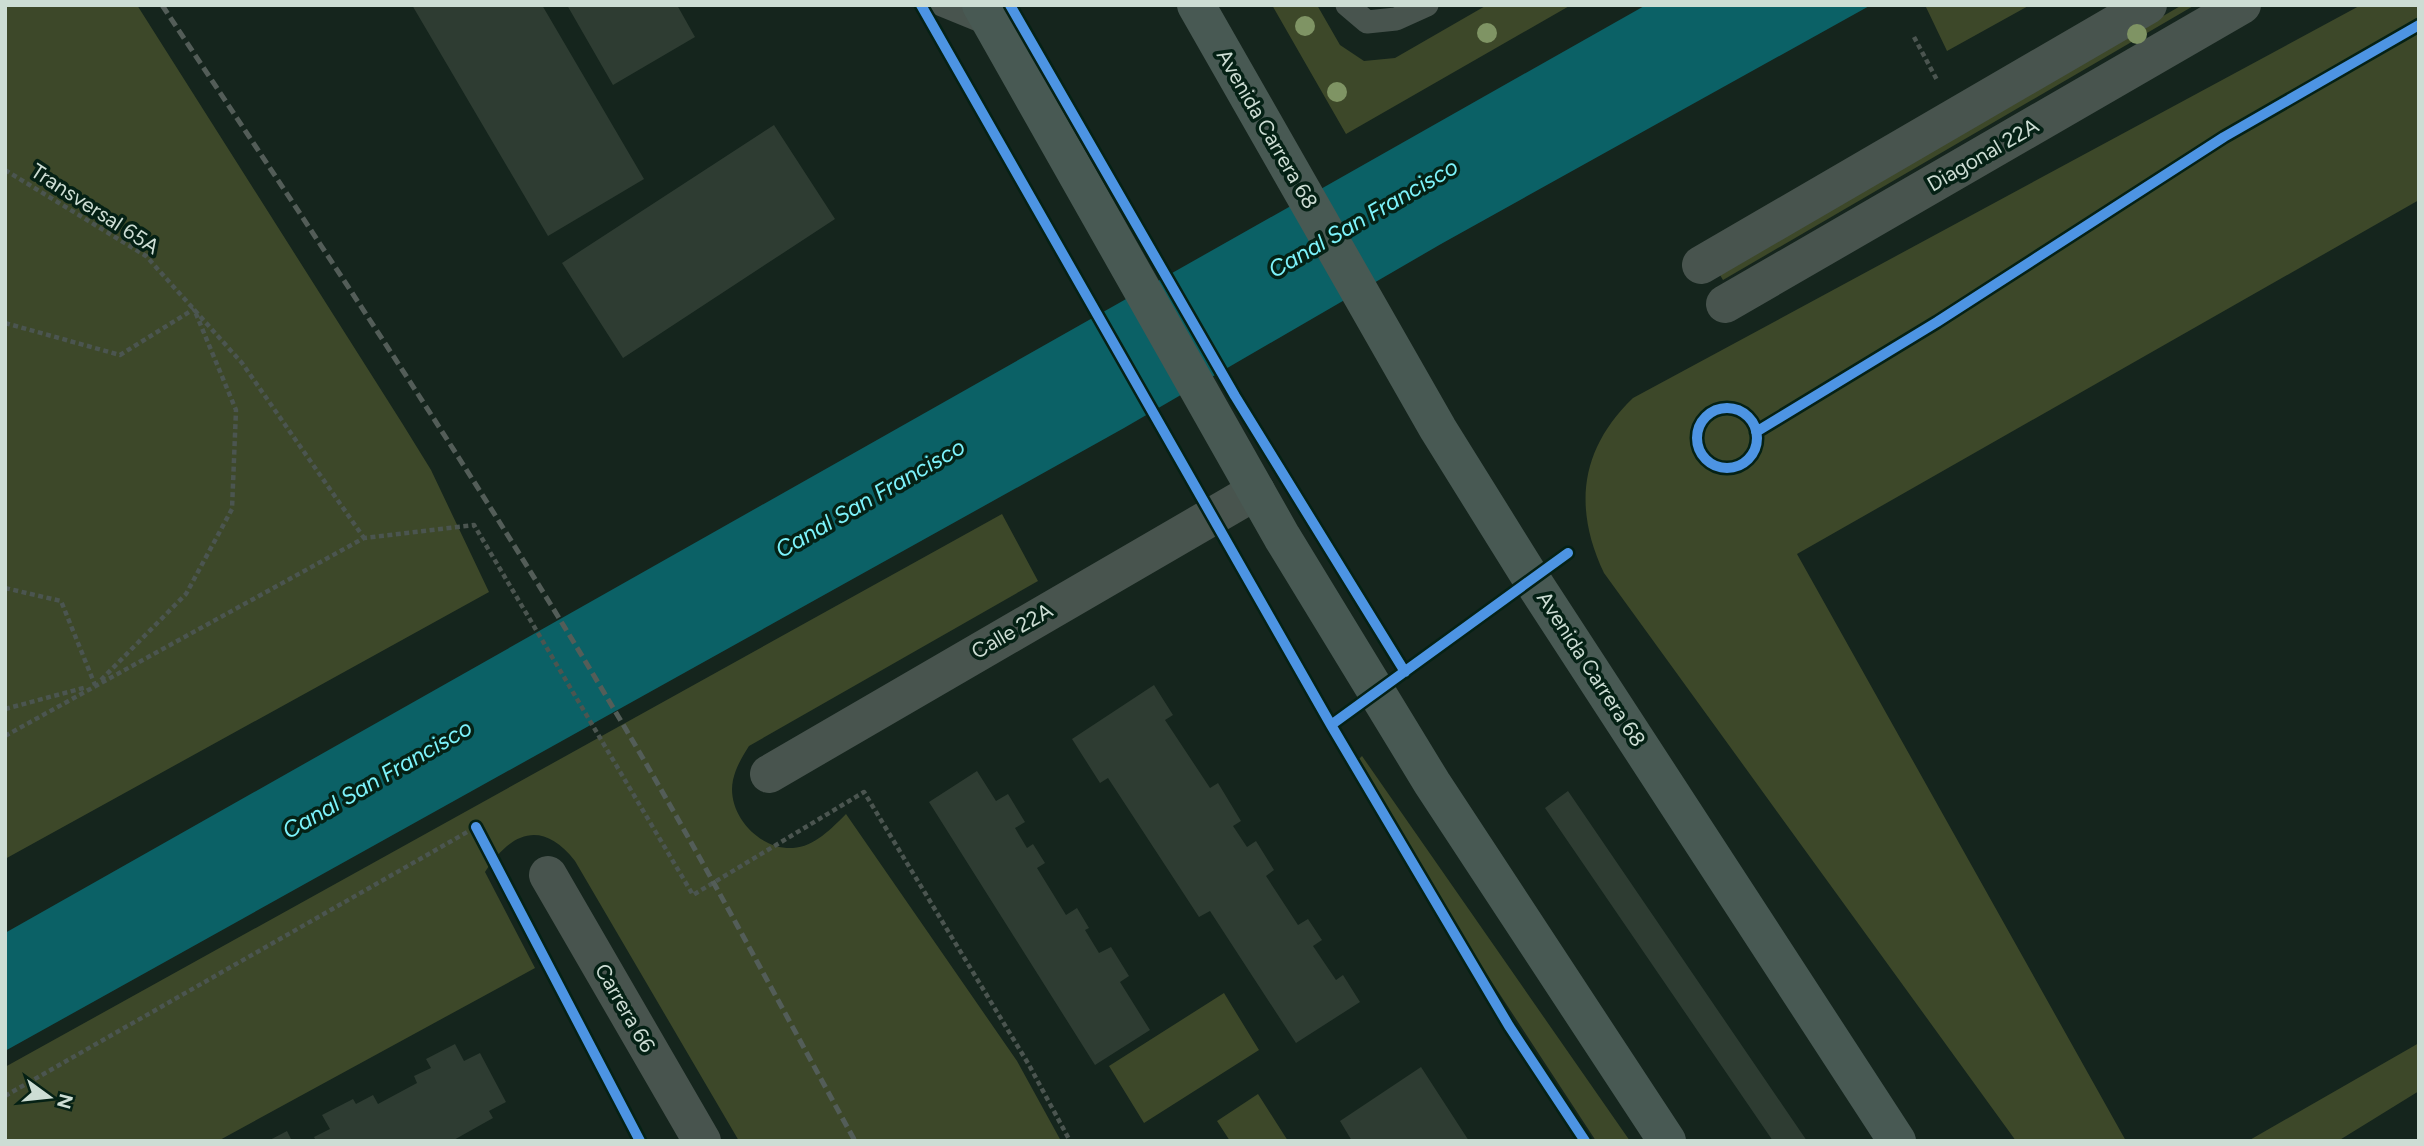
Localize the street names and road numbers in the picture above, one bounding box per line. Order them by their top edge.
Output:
street label: Avenida Carrera 68 [1212,44,1323,213]
street label: Diagonal 22A [1923,113,2043,197]
street label: Transversal 65A [27,158,164,259]
street label: Avenida Carrera 68 [1532,586,1651,751]
street label: Calle 22A [967,597,1057,664]
street label: Carrera 66 [590,959,661,1057]

